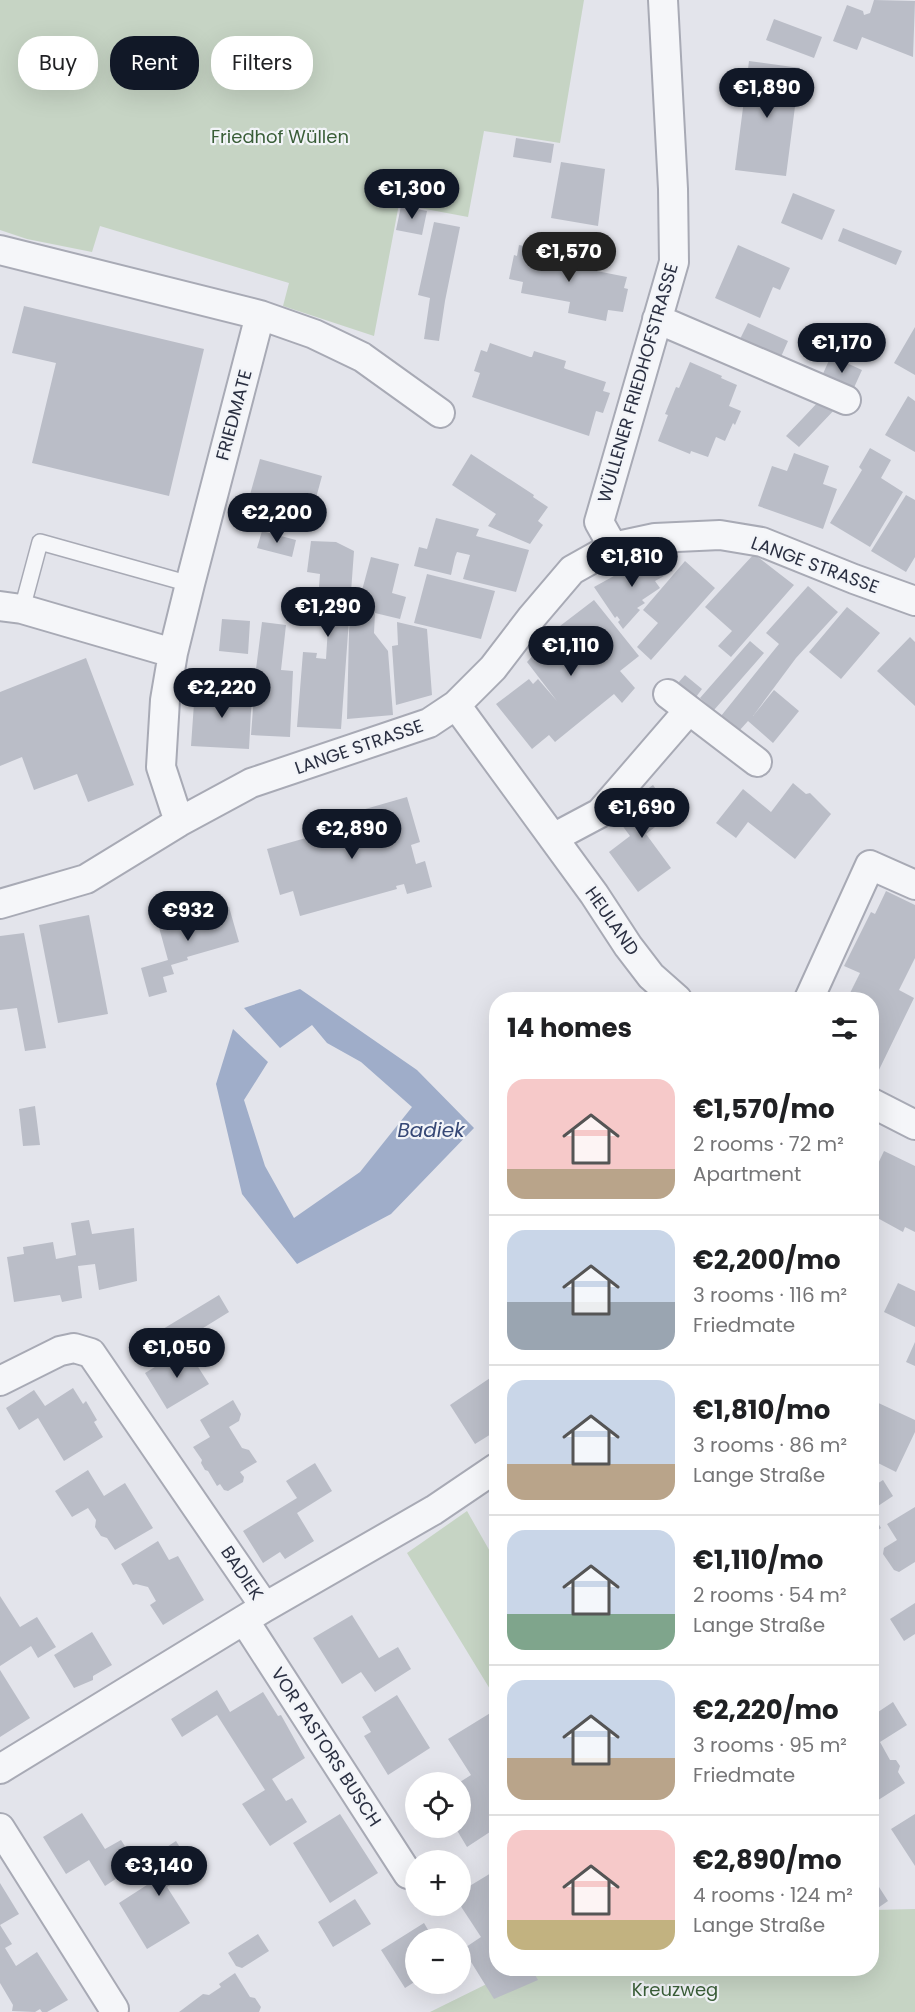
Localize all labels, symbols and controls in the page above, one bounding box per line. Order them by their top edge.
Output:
chip: Buy [18,36,98,90]
chip: Rent [110,36,199,90]
chip: Filters [211,36,313,90]
pin: €1,890 [718,68,816,119]
text: €1,890 [733,73,801,101]
park label: Friedhof Wüllen [211,124,349,149]
pin: €1,300 [363,169,461,220]
text: €1,300 [378,174,446,202]
pin: €1,570 [520,232,618,283]
text: €1,570 [536,237,602,265]
street label: WÜLLENER FRIEDHOFSTRASSE [591,260,684,505]
pin: €1,170 [793,323,891,374]
text: €1,170 [812,328,872,356]
street label: FRIEDMATE [209,367,258,463]
pin: €2,200 [228,493,326,544]
text: €2,200 [242,498,312,526]
street label: LANGE STRASSE [748,530,883,599]
pin: €1,810 [583,537,681,588]
text: €1,810 [601,542,663,570]
pin: €1,290 [279,587,377,638]
text: €1,290 [295,592,361,620]
pin: €1,110 [522,626,620,677]
text: €1,110 [542,631,600,659]
pin: €2,220 [173,668,271,719]
text: €2,220 [188,673,256,701]
street label: LANGE STRASSE [291,713,426,780]
pin: €1,690 [593,788,691,839]
text: €1,690 [608,793,676,821]
pin: €2,890 [303,809,401,860]
text: €2,890 [316,814,388,842]
street label: HEULAND [579,881,645,960]
pin: €932 [152,891,224,942]
text: €932 [162,896,214,924]
text: 14 homes [507,1010,632,1046]
icon: filters [828,1012,861,1045]
text: €1,570/mo [693,1091,835,1127]
icon: home [555,1103,627,1175]
water label: Badiek [398,1116,466,1144]
text: 2 rooms · 72 m² [693,1130,844,1158]
text: Apartment [693,1160,801,1188]
text: €2,200/mo [693,1242,841,1278]
icon: home [555,1254,627,1326]
text: 3 rooms · 116 m² [693,1281,847,1309]
text: Friedmate [693,1311,795,1339]
pin: €1,050 [128,1328,226,1379]
text: €1,050 [143,1333,211,1361]
text: €1,810/mo [693,1392,830,1428]
icon: home [555,1404,627,1476]
text: 3 rooms · 86 m² [693,1431,847,1459]
text: Lange Straße [693,1461,825,1489]
street label: BADIEK [215,1541,270,1605]
text: €1,110/mo [693,1542,823,1578]
icon: home [555,1554,627,1626]
text: 2 rooms · 54 m² [693,1581,847,1609]
text: Lange Straße [693,1611,825,1639]
street label: VOR PASTORS BUSCH [265,1662,387,1831]
text: €2,220/mo [693,1692,839,1728]
icon: home [555,1704,627,1776]
text: 3 rooms · 95 m² [693,1731,847,1759]
text: Friedmate [693,1761,795,1789]
map controls [405,1772,471,1994]
button: locate [405,1772,471,1838]
text: €2,890/mo [693,1842,842,1878]
pin: €3,140 [110,1846,208,1897]
button: + [405,1850,471,1916]
text: €3,140 [125,1851,193,1879]
icon: home [555,1854,627,1926]
text: 4 rooms · 124 m² [693,1881,853,1909]
text: Lange Straße [693,1911,825,1939]
button: − [405,1928,471,1994]
park label: Kreuzweg [632,1977,718,2002]

